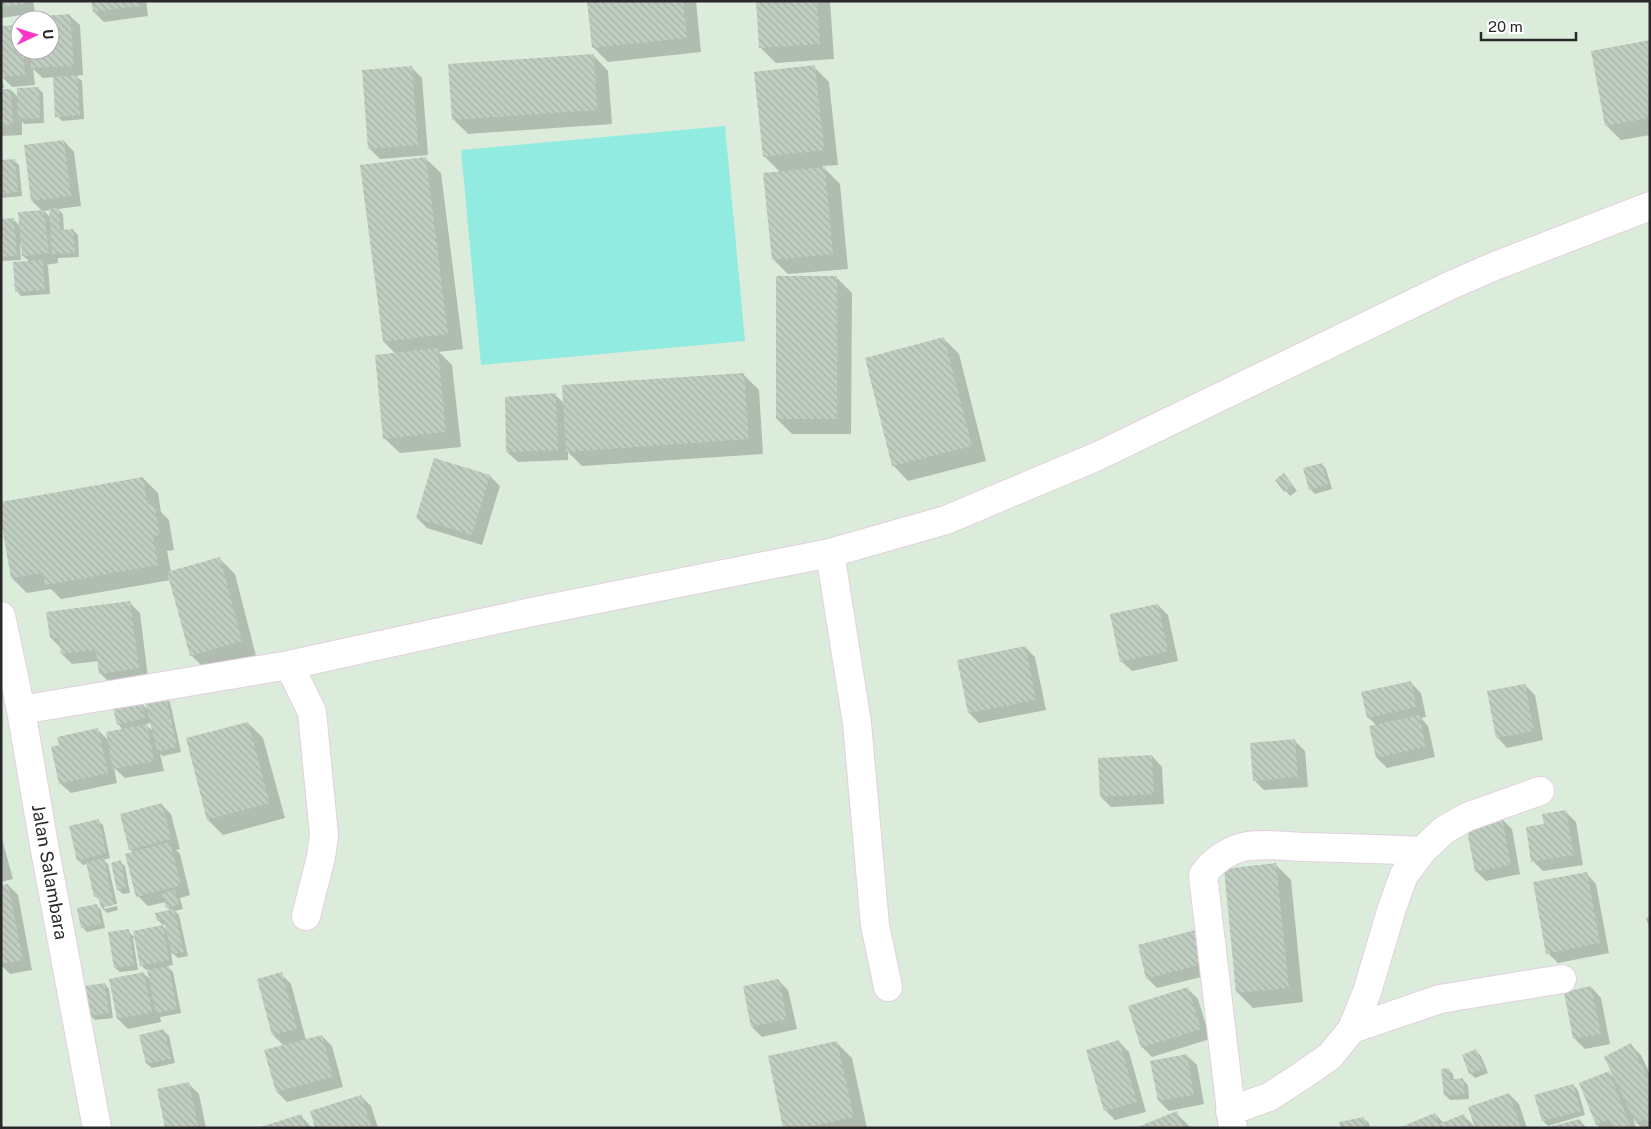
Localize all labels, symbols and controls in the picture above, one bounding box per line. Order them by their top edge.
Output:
north arrow [10,10,60,60]
scale bar [1481,10,1576,42]
text: 20 m [1488,18,1523,35]
text: U [40,28,56,40]
street label: Jalan Salambara [28,803,72,941]

